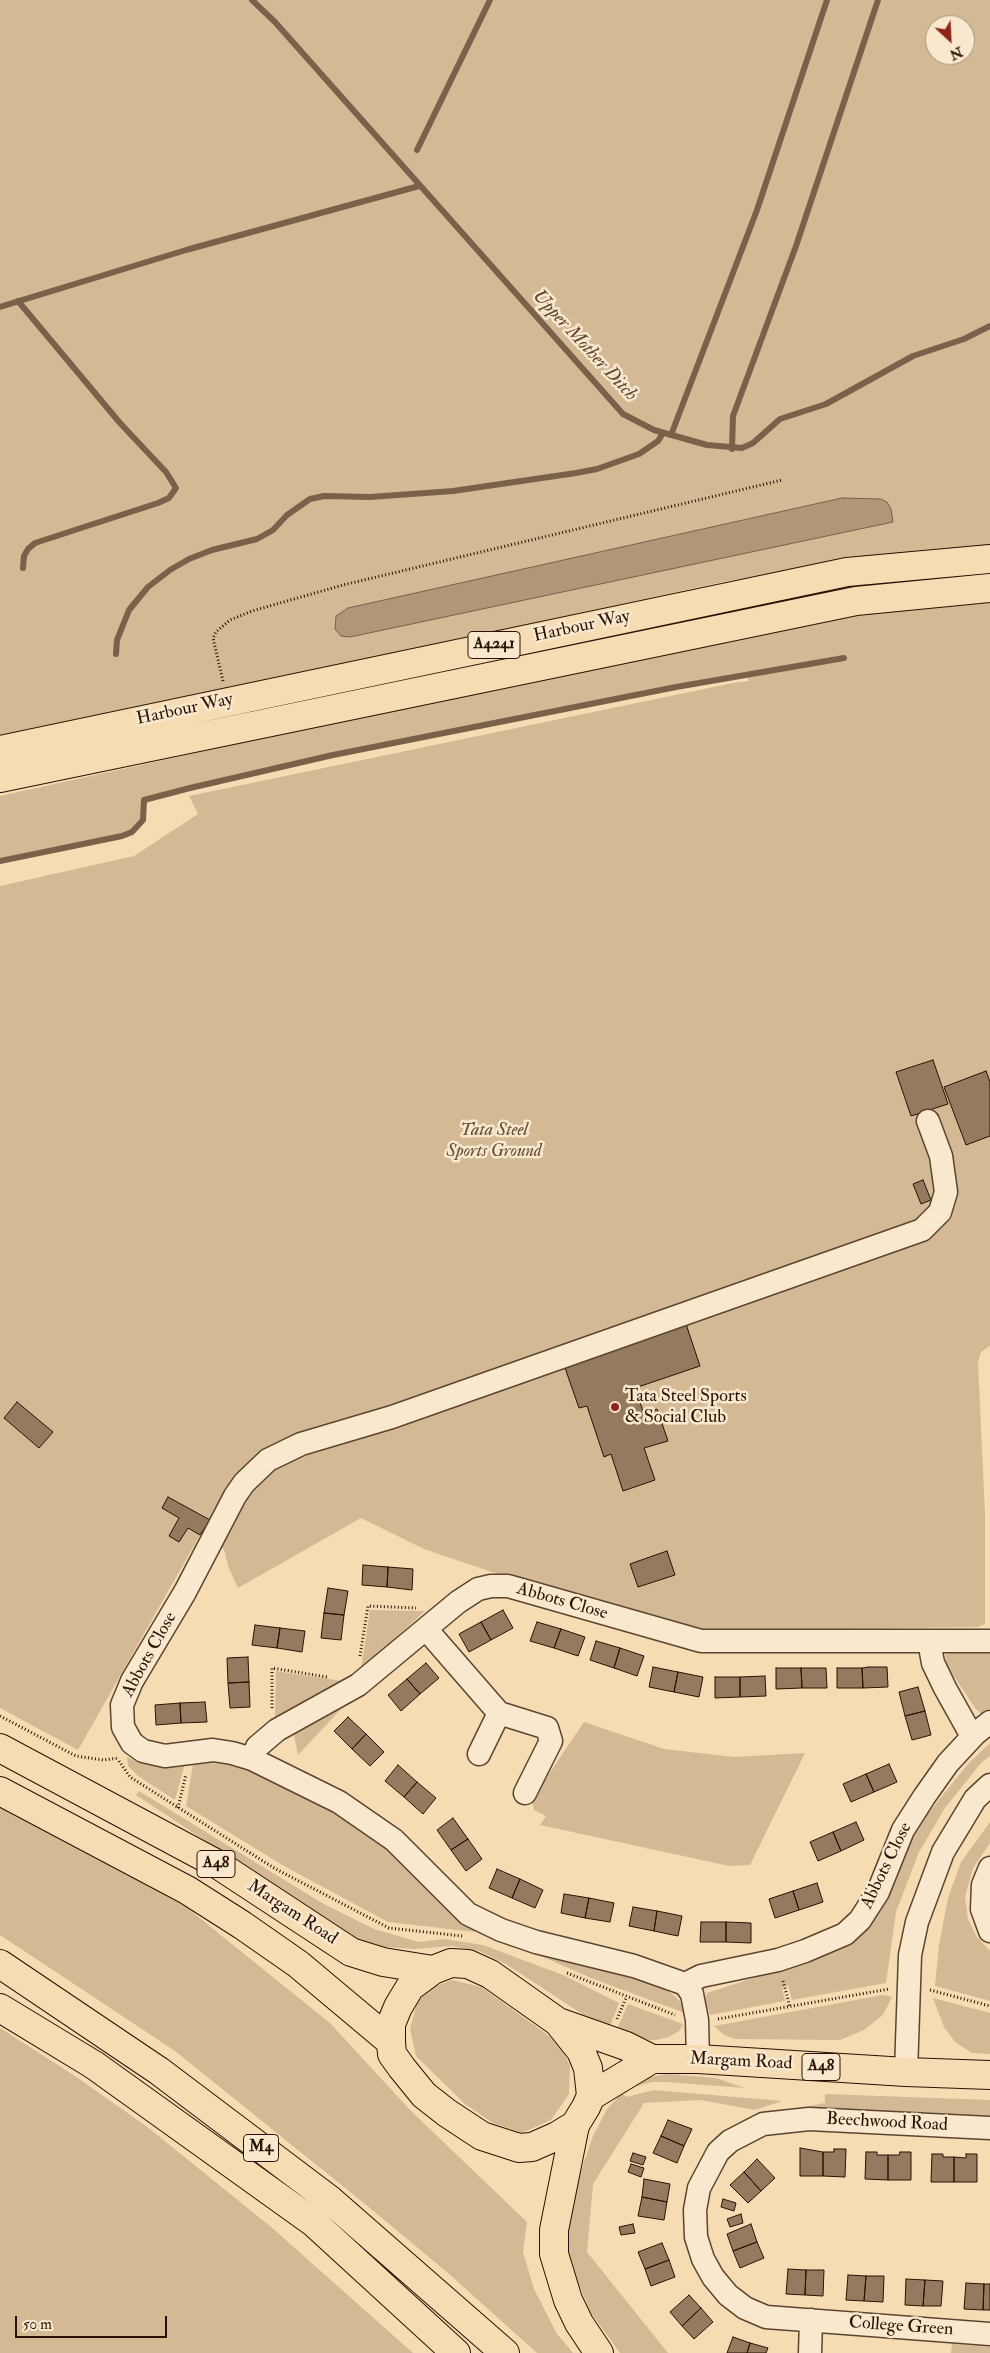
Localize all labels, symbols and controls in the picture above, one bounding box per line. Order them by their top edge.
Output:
north arrow [925,15,975,65]
text: N [947,43,965,63]
water label: Upper Mother Ditch [527,286,641,406]
street label: Harbour Way [532,606,632,648]
road number: A4241 [468,632,520,658]
street label: Harbour Way [135,689,235,731]
park label: Tata Steel Sports Ground [446,1120,542,1162]
place label: Tata Steel Sports & Social Club [625,1386,747,1428]
marker: Tata Steel Sports & Social Club [609,1401,621,1413]
street label: Abbots Close [514,1579,610,1625]
street label: Abbots Close [118,1609,182,1701]
street label: Abbots Close [857,1819,917,1913]
road number: A48 [197,1850,235,1878]
street label: Margam Road [243,1876,341,1950]
street label: Margam Road [689,2049,793,2075]
road number: A48 [802,2054,840,2080]
street label: Beechwood Road [826,2109,948,2137]
road number: M4 [244,2134,278,2162]
scale bar [18,2306,170,2338]
street label: College Green [848,2313,954,2341]
text: 50 m [23,2315,52,2334]

